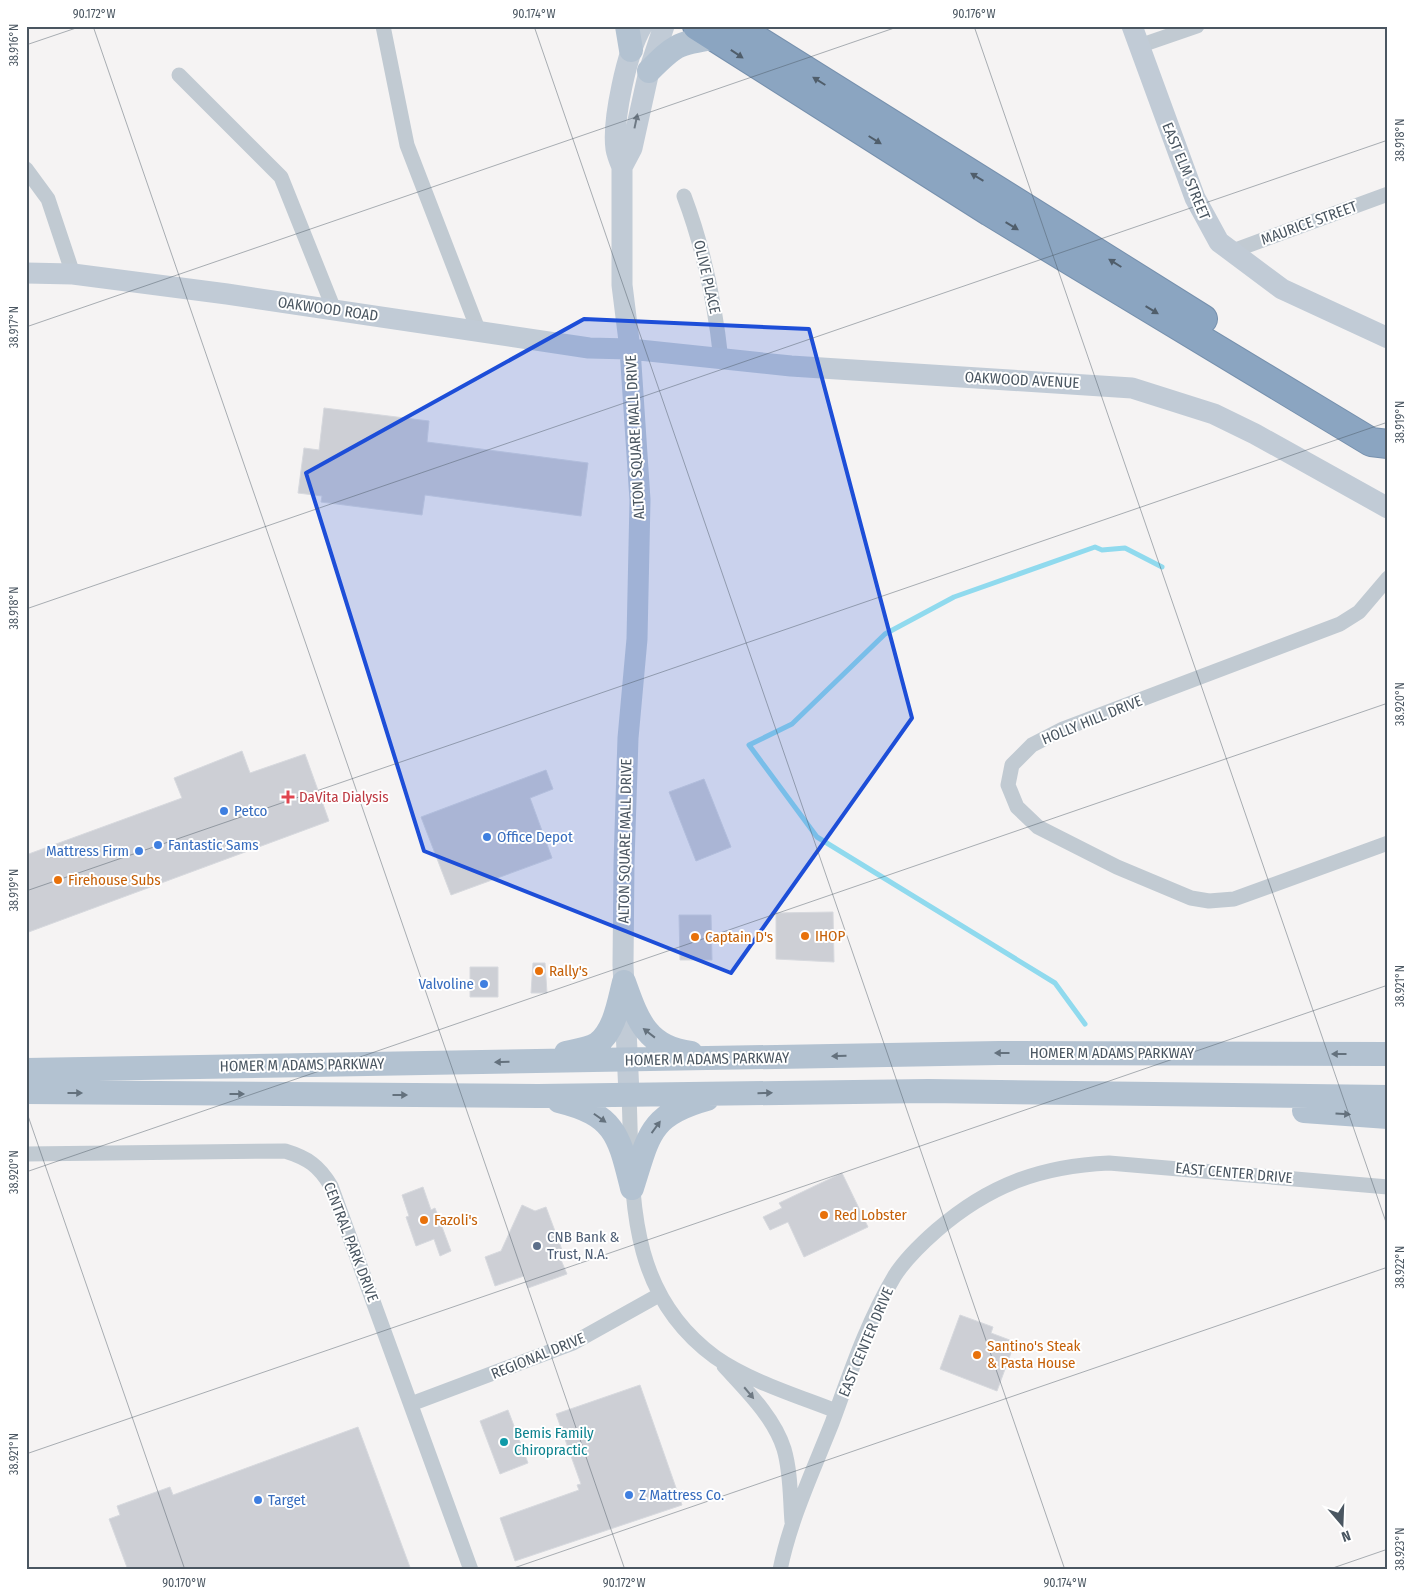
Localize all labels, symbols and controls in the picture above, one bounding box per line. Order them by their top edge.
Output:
text: 90.172°W [73,7,115,21]
text: 90.174°W [513,7,556,21]
text: 90.176°W [952,7,996,21]
text: 38.916°N [7,24,21,66]
one-way arrow [730,49,744,58]
one-way arrow [812,76,825,85]
one-way arrow [633,113,641,129]
text: 38.918°N [1393,119,1407,161]
street label: EAST ELM STREET [1158,120,1214,222]
one-way arrow [868,135,881,145]
one-way arrow [970,172,983,181]
street label: MAURICE STREET [1259,197,1359,249]
one-way arrow [1006,221,1019,230]
street label: OLIVE PLACE [690,238,724,316]
one-way arrow [1108,259,1121,268]
street label: OAKWOOD ROAD [277,293,379,325]
one-way arrow [1145,305,1158,314]
text: 38.917°N [7,306,21,348]
street label: ALTON SQUARE MALL DRIVE [622,354,648,520]
street label: OAKWOOD AVENUE [964,368,1080,392]
text: 38.919°N [1393,401,1407,443]
text: 38.918°N [7,587,21,629]
text: 38.920°N [1393,682,1407,726]
street label: HOLLY HILL DRIVE [1039,692,1145,748]
street label: ALTON SQUARE MALL DRIVE [615,758,635,924]
place label: DaVita Dialysis [299,788,389,806]
marker: DaVita Dialysis [281,790,295,804]
place label: Petco [234,802,268,820]
marker: Petco [218,805,230,817]
place label: Office Depot [497,828,573,846]
marker: Office Depot [481,831,493,843]
place label: Fantastic Sams [168,836,259,854]
marker: Fantastic Sams [152,839,164,851]
place label: Mattress Firm [46,842,129,860]
marker: Mattress Firm [133,845,145,857]
text: 38.919°N [7,869,21,911]
place label: Firehouse Subs [68,871,161,889]
marker: Firehouse Subs [52,874,64,886]
place label: IHOP [815,927,845,945]
place label: Captain D's [705,928,773,946]
marker: IHOP [799,930,811,942]
marker: Captain D's [689,931,701,943]
place label: Rally's [549,962,588,980]
marker: Rally's [533,965,545,977]
text: 38.921°N [1393,965,1407,1007]
place label: Valvoline [418,975,474,993]
marker: Valvoline [478,978,490,990]
one-way arrow [643,1028,656,1039]
street label: HOMER M ADAMS PARKWAY [1030,1044,1195,1062]
street label: HOMER M ADAMS PARKWAY [625,1049,790,1069]
one-way arrow [993,1049,1009,1057]
one-way arrow [1331,1050,1347,1058]
one-way arrow [831,1052,847,1060]
street label: HOMER M ADAMS PARKWAY [220,1055,385,1075]
one-way arrow [493,1058,509,1066]
one-way arrow [67,1089,83,1097]
one-way arrow [757,1089,773,1097]
one-way arrow [230,1090,246,1098]
one-way arrow [392,1091,408,1099]
one-way arrow [1336,1110,1352,1118]
one-way arrow [593,1113,606,1123]
one-way arrow [651,1120,661,1134]
text: 38.920°N [7,1150,21,1194]
street label: EAST CENTER DRIVE [1175,1159,1293,1187]
street label: CENTRAL PARK DRIVE [320,1180,382,1304]
place label: Red Lobster [834,1206,908,1224]
marker: Red Lobster [818,1209,830,1221]
place label: Fazoli's [434,1211,478,1229]
marker: Fazoli's [418,1214,430,1226]
place label: CNB Bank & Trust, N.A. [547,1228,619,1263]
marker: CNB Bank & Trust, N.A. [531,1240,543,1252]
text: 38.922°N [1393,1246,1407,1288]
street label: EAST CENTER DRIVE [835,1284,897,1400]
street label: REGIONAL DRIVE [488,1329,588,1383]
place label: Santino's Steak & Pasta House [987,1337,1081,1372]
marker: Santino's Steak & Pasta House [971,1349,983,1361]
one-way arrow [743,1387,754,1400]
place label: Bemis Family Chiropractic [514,1424,594,1459]
text: 38.921°N [7,1433,21,1475]
marker: Bemis Family Chiropractic [498,1436,510,1448]
place label: Z Mattress Co. [639,1486,724,1504]
marker: Z Mattress Co. [623,1489,635,1501]
place label: Target [268,1491,306,1509]
marker: Target [252,1494,264,1506]
north arrow [1316,1498,1366,1548]
text: N [1339,1526,1353,1545]
text: 38.923°N [1393,1528,1407,1570]
text: 90.170°W [162,1576,206,1590]
text: 90.172°W [603,1576,645,1590]
text: 90.174°W [1044,1576,1087,1590]

